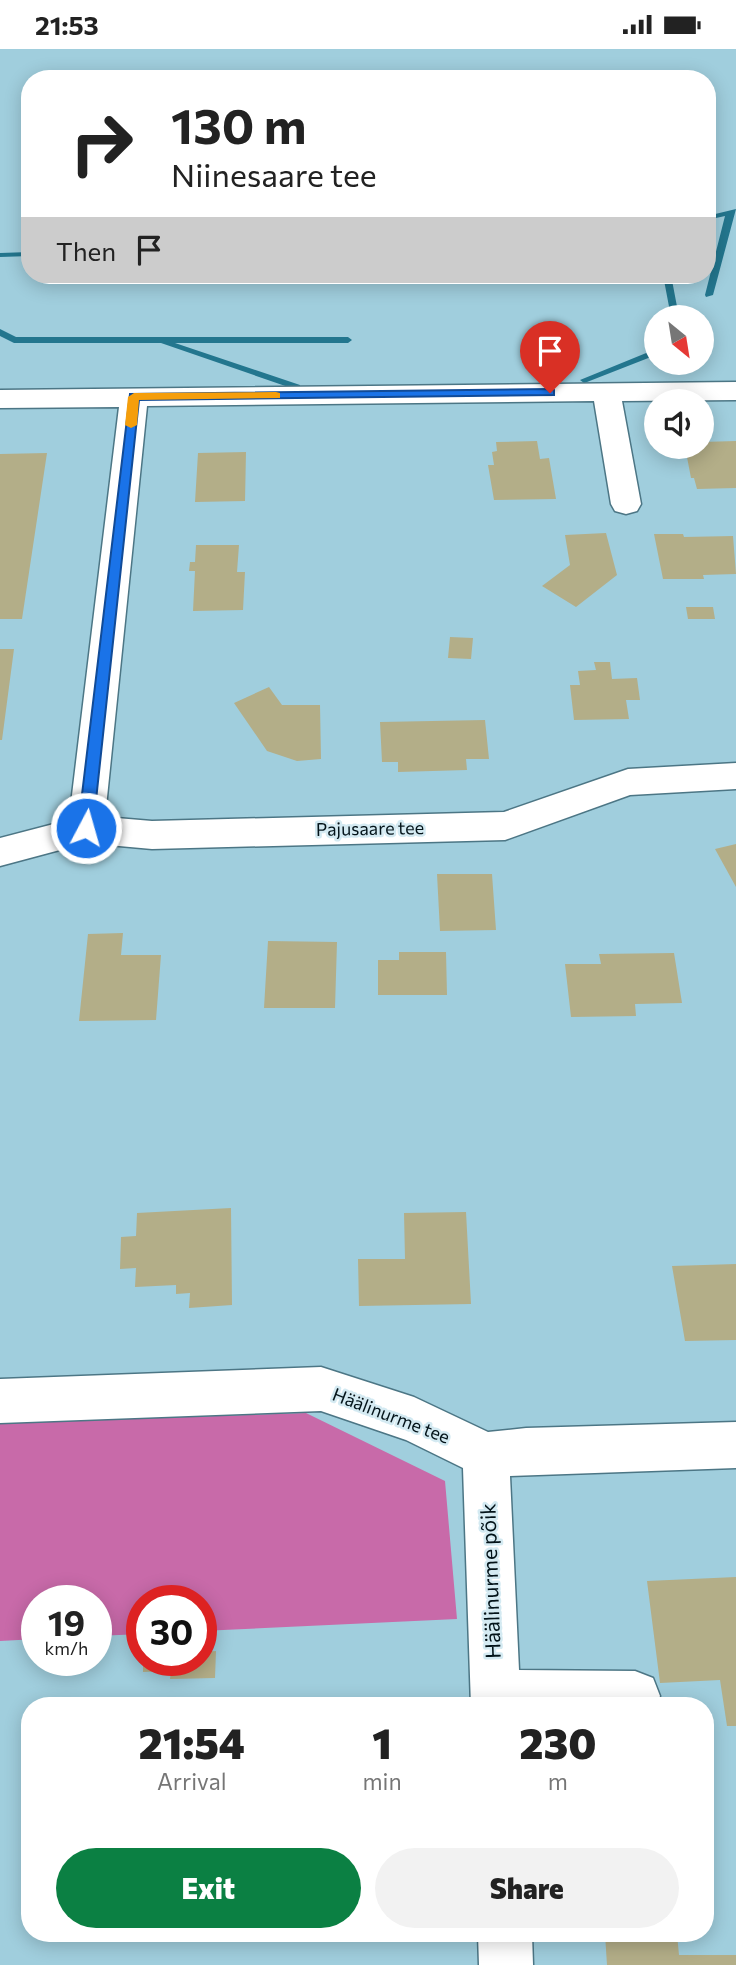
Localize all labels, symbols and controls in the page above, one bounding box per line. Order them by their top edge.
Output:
text: 21:53 [35,9,99,40]
text: 130 m [171,94,306,154]
icon: right [56,98,147,189]
text: Niinesaare tee [171,154,377,194]
icon: arrive [130,231,168,269]
text: Then [56,235,116,266]
north arrow [644,305,714,375]
map controls [644,305,714,459]
pin [520,321,580,393]
icon: arrive [531,332,569,370]
button: sound [644,389,714,459]
position arrow [49,791,123,865]
street label: Pajusaare tee [316,816,424,840]
street label: Häälinurme tee [330,1383,453,1448]
street label: Häälinurme põik [474,1503,505,1659]
speed limit sign: 30 [126,1585,217,1676]
text: 19 [48,1600,85,1643]
text: km/h [45,1637,88,1659]
text: 21:54 [139,1716,245,1768]
text: 1 [372,1716,392,1768]
text: 230 [519,1716,596,1768]
text: Arrival [157,1767,227,1795]
text: min [363,1767,402,1795]
text: m [548,1767,568,1795]
button: Exit [56,1848,361,1928]
button: Share [375,1848,679,1928]

